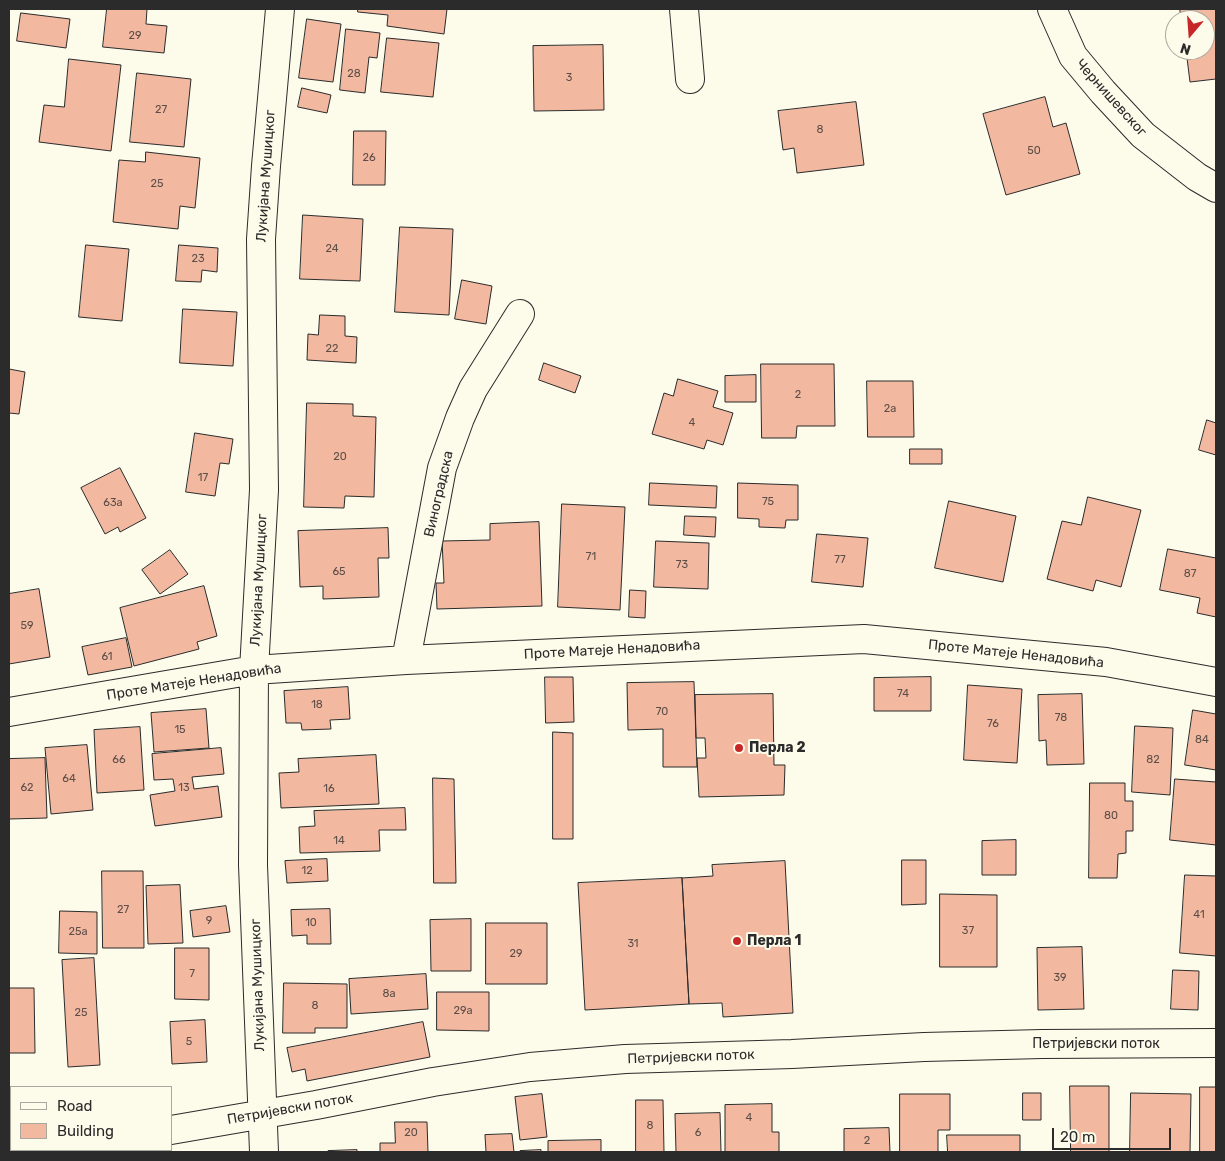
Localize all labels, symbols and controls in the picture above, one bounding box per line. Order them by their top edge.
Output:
north arrow [1165,10,1215,60]
house number: 29 [129,29,141,43]
text: N [1178,39,1193,58]
street label: Чернишевског [1072,56,1150,140]
house number: 28 [347,67,361,81]
house number: 3 [566,71,572,85]
house number: 27 [155,103,167,117]
street label: Лукијана Мушицког [253,109,279,243]
house number: 8 [817,123,823,137]
house number: 50 [1027,144,1041,158]
house number: 26 [362,151,376,165]
house number: 25 [151,177,163,191]
house number: 24 [325,242,339,256]
house number: 23 [191,252,205,266]
house number: 22 [326,342,338,356]
house number: 2 [795,388,801,402]
house number: 2a [884,402,896,416]
house number: 4 [689,416,695,430]
street label: Виноградска [421,449,457,539]
house number: 20 [333,450,347,464]
house number: 17 [198,471,208,485]
house number: 75 [762,495,774,509]
house number: 63a [103,496,123,510]
street label: Лукијана Мушицког [247,513,271,647]
house number: 71 [586,550,596,564]
house number: 77 [834,553,846,567]
house number: 73 [676,558,688,572]
house number: 65 [332,565,346,579]
house number: 87 [1184,567,1196,581]
house number: 59 [20,619,34,633]
street label: Проте Матеје Ненадовића [927,636,1105,672]
street label: Проте Матеје Ненадовића [523,637,701,663]
house number: 61 [101,650,113,664]
street label: Проте Матеје Ненадовића [105,660,283,704]
house number: 74 [897,687,909,701]
house number: 18 [311,698,323,712]
house number: 70 [656,705,668,719]
house number: 78 [1055,711,1067,725]
house number: 76 [987,717,999,731]
house number: 15 [174,723,186,737]
house number: 84 [1195,733,1209,747]
place label: Перла 2 [749,740,806,756]
marker: Перла 2 [733,742,745,754]
house number: 66 [112,753,126,767]
house number: 82 [1146,753,1160,767]
house number: 64 [62,772,76,786]
house number: 62 [20,781,34,795]
house number: 13 [178,781,190,795]
house number: 16 [323,782,335,796]
house number: 80 [1104,809,1118,823]
house number: 14 [333,834,345,848]
house number: 12 [301,864,313,878]
house number: 27 [117,903,129,917]
house number: 41 [1193,908,1205,922]
house number: 9 [206,914,212,928]
house number: 10 [305,916,317,930]
street label: Лукијана Мушицког [247,918,269,1052]
house number: 37 [962,924,974,938]
house number: 25a [68,925,88,939]
place label: Перла 1 [747,933,801,949]
marker: Перла 1 [731,935,743,947]
house number: 31 [627,937,639,951]
house number: 29 [510,947,522,961]
house number: 7 [189,967,195,981]
house number: 39 [1053,971,1067,985]
house number: 8a [382,987,396,1001]
house number: 8 [312,999,318,1013]
house number: 29a [453,1004,473,1018]
house number: 25 [75,1006,87,1020]
house number: 5 [186,1035,192,1049]
street label: Петријевски поток [1032,1036,1160,1052]
street label: Петријевски поток [627,1046,755,1068]
legend [10,1086,172,1151]
street label: Петријевски поток [226,1090,354,1128]
text: Road [57,1097,93,1115]
house number: 4 [746,1111,752,1125]
scale bar [1055,1118,1174,1150]
house number: 8 [647,1119,653,1133]
text: Building [57,1122,114,1140]
house number: 20 [404,1126,418,1140]
house number: 6 [695,1126,701,1140]
text: 20 m [1060,1128,1095,1146]
house number: 2 [864,1134,870,1148]

